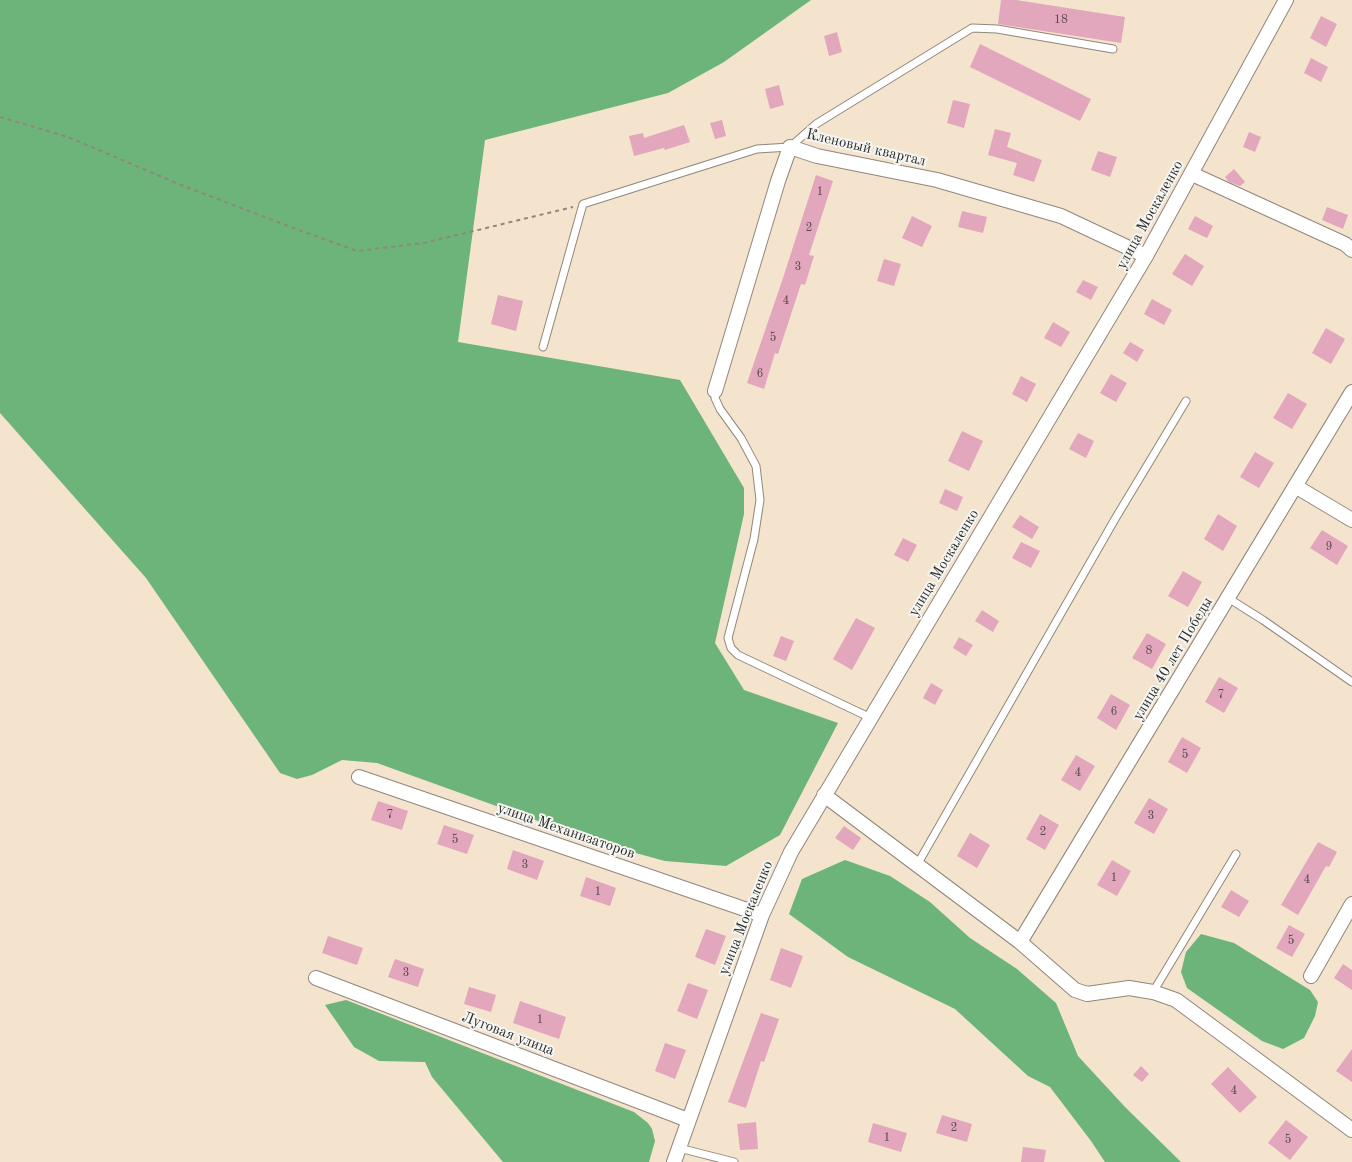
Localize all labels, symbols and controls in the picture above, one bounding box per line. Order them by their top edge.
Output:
house number: 18 [1054,13,1068,27]
street label: Кленовый квартал [804,125,928,171]
street label: улица Москаленко [1113,157,1187,273]
house number: 1 [817,185,823,199]
house number: 2 [806,221,812,235]
house number: 3 [795,260,801,274]
house number: 4 [783,294,789,308]
house number: 5 [770,331,776,345]
house number: 6 [757,367,763,381]
street label: улица Москаленко [905,506,983,620]
house number: 9 [1326,540,1332,554]
street label: улица 40 лет Победы [1129,594,1217,724]
house number: 8 [1146,644,1152,658]
house number: 7 [1218,688,1224,702]
house number: 6 [1111,705,1117,719]
house number: 5 [1182,748,1188,762]
house number: 4 [1075,766,1081,780]
street label: улица Механизаторов [495,799,637,863]
house number: 7 [387,808,393,822]
house number: 3 [1148,809,1154,823]
house number: 2 [1040,825,1046,839]
house number: 5 [452,833,458,847]
house number: 3 [522,858,528,872]
street label: улица Москаленко [715,858,777,978]
house number: 1 [1111,871,1117,885]
house number: 4 [1304,873,1310,887]
house number: 1 [595,885,601,899]
house number: 5 [1288,934,1294,948]
house number: 3 [403,966,409,980]
street label: Луговая улица [459,1008,557,1060]
house number: 1 [537,1013,543,1027]
house number: 4 [1231,1084,1237,1098]
house number: 2 [951,1121,957,1135]
house number: 1 [884,1131,890,1145]
house number: 5 [1285,1133,1291,1147]

